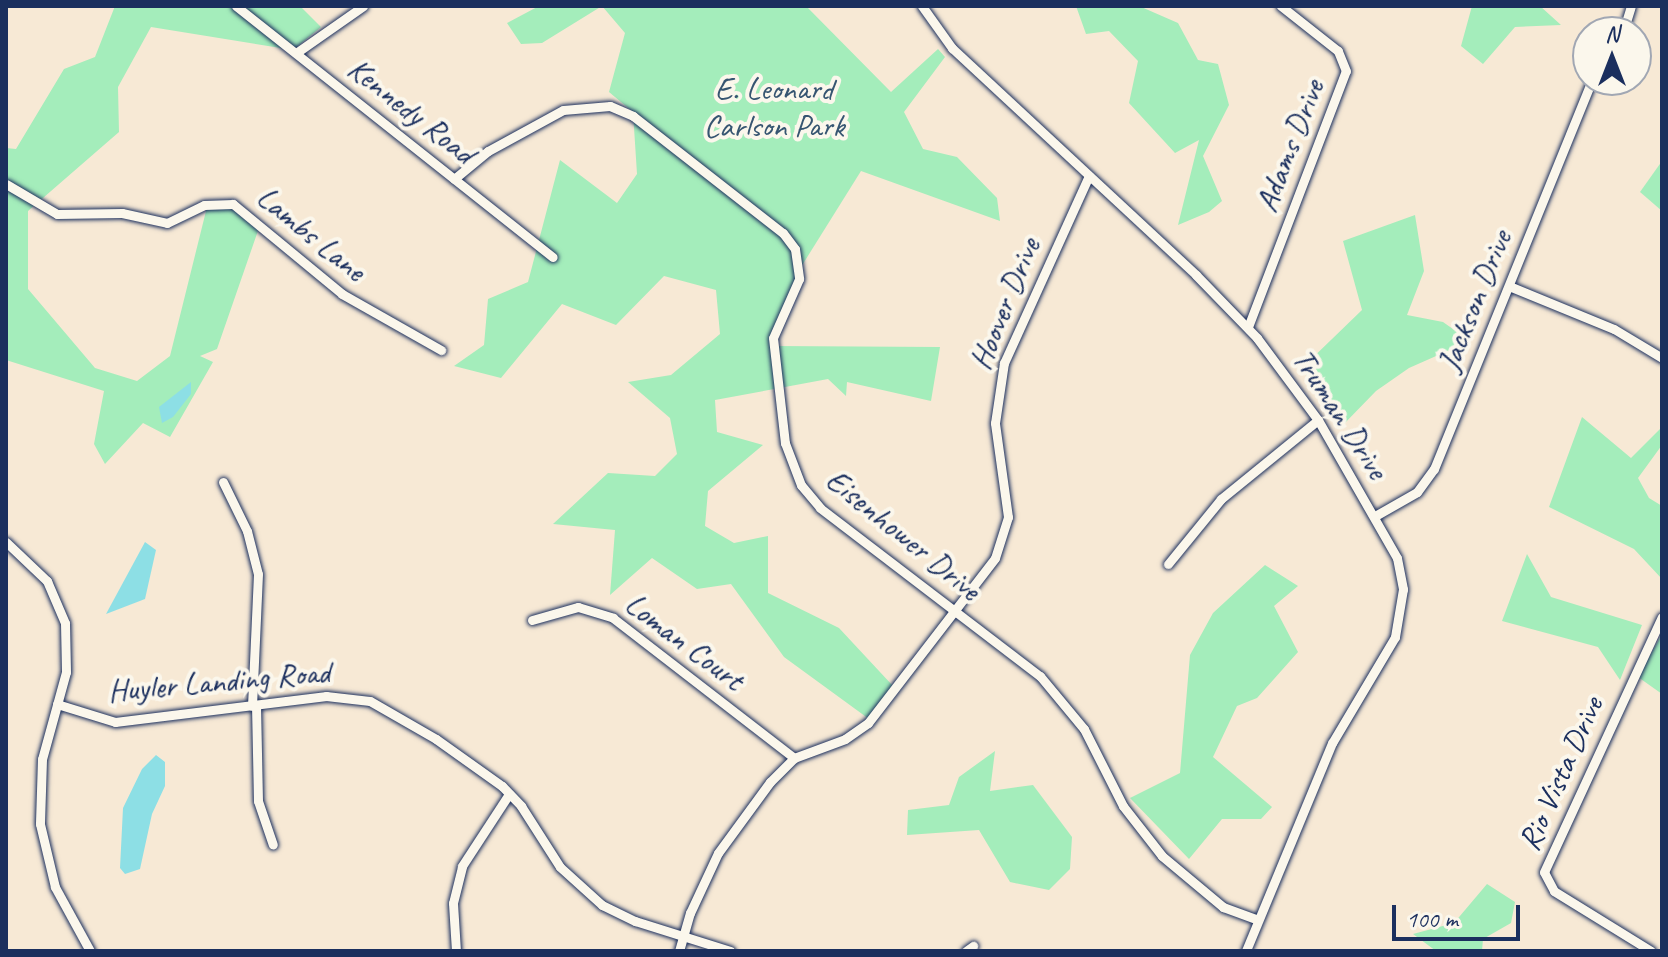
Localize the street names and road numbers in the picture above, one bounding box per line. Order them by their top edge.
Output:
street label: Kennedy Road [340,50,482,172]
street label: Adams Drive [1247,75,1333,217]
street label: Lambs Lane [248,178,374,290]
street label: Jackson Drive [1429,225,1521,377]
street label: Hoover Drive [961,233,1049,375]
street label: Truman Drive [1284,342,1396,486]
street label: Eisenhower Drive [818,461,988,609]
street label: Loman Court [617,585,751,699]
street label: Huyler Landing Road [106,653,332,711]
street label: Rio Vista Drive [1510,692,1612,856]

